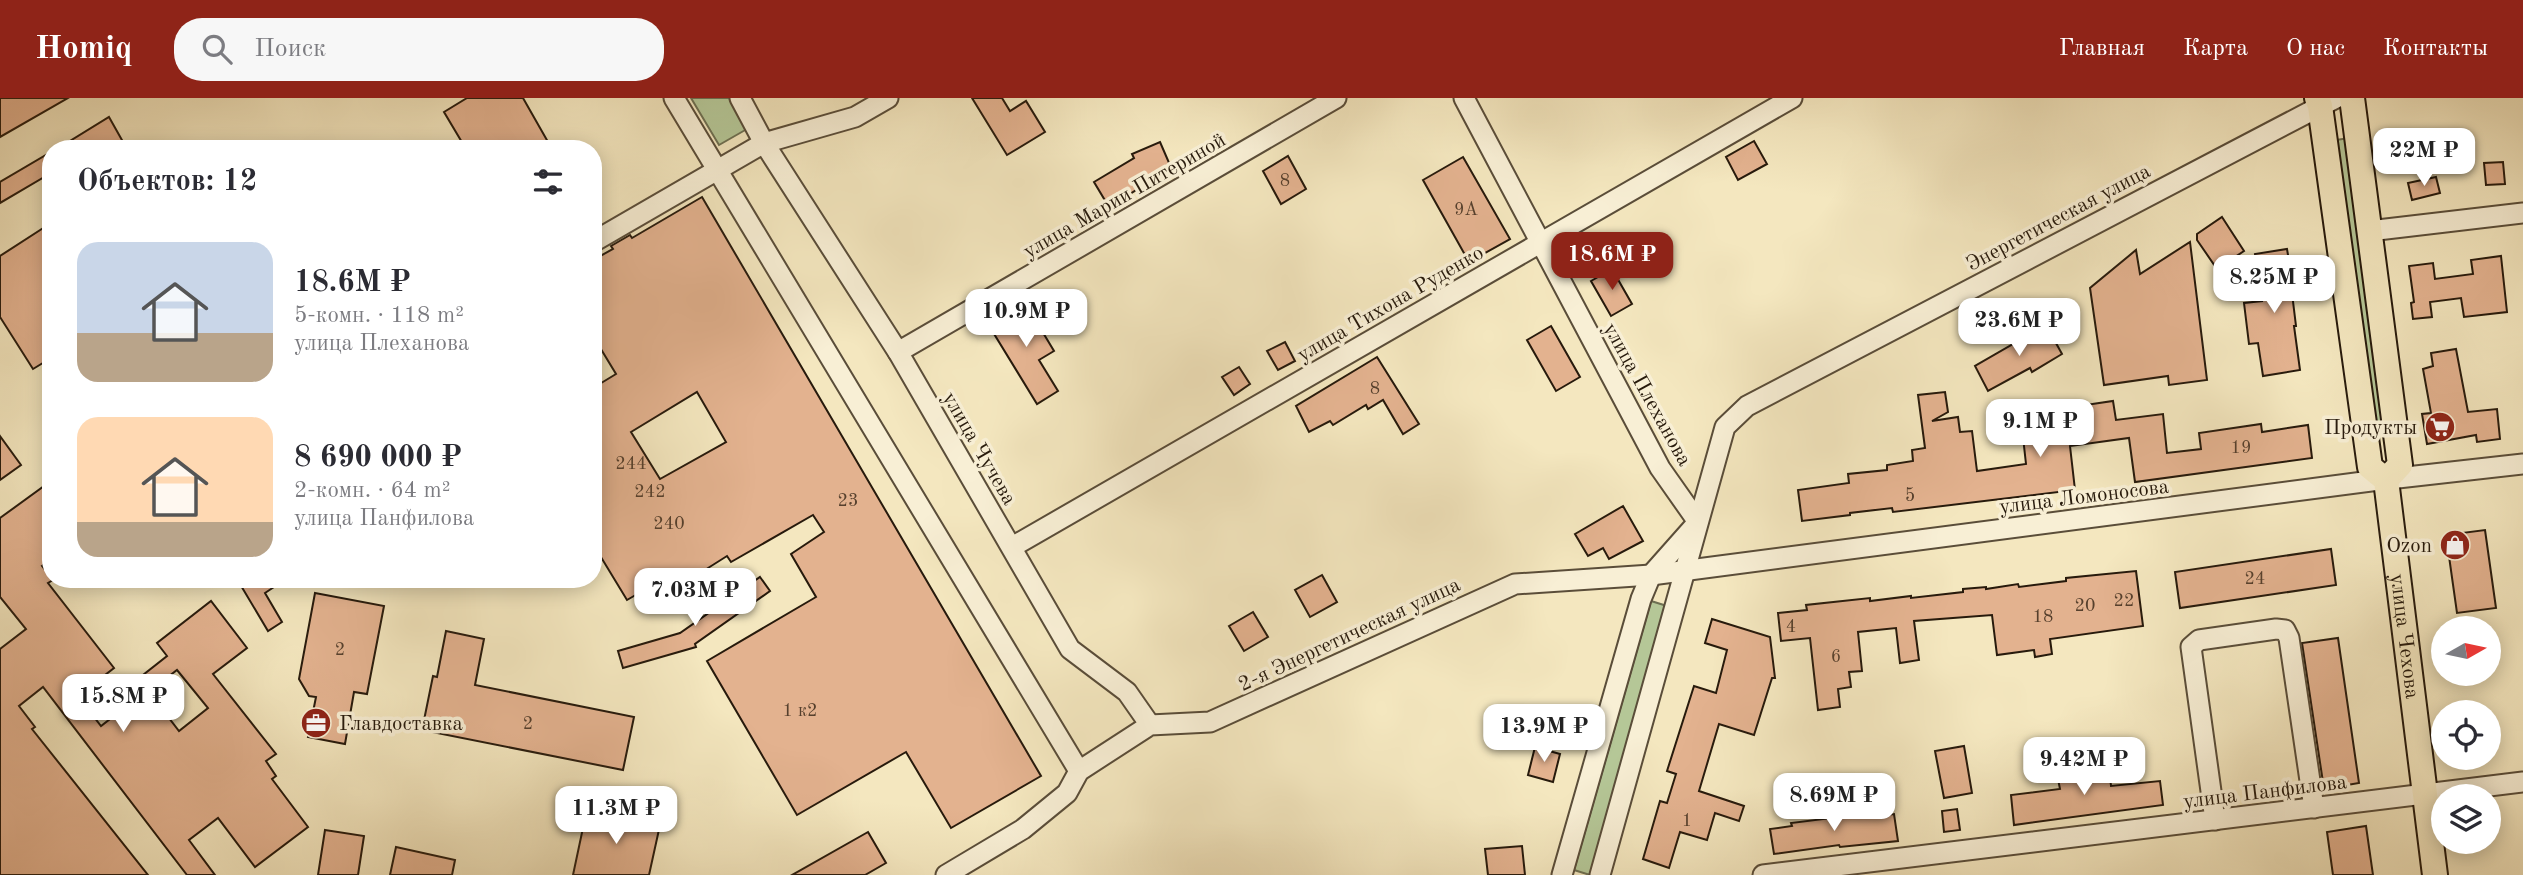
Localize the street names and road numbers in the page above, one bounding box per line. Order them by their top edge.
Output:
street label: улица Марии Питериной [1020,130,1229,263]
street label: Энергетическая улица [1963,161,2154,276]
street label: улица Тихона Руденко [1294,242,1488,366]
street label: улица Плеханова [1599,320,1695,470]
street label: улица Чучева [938,389,1019,509]
street label: улица Ломоносова [1998,477,2170,518]
street label: улица Чехова [2386,573,2422,700]
street label: 2-я Энергетическая улица [1236,575,1464,696]
street label: улица Панфилова [2182,772,2348,813]

